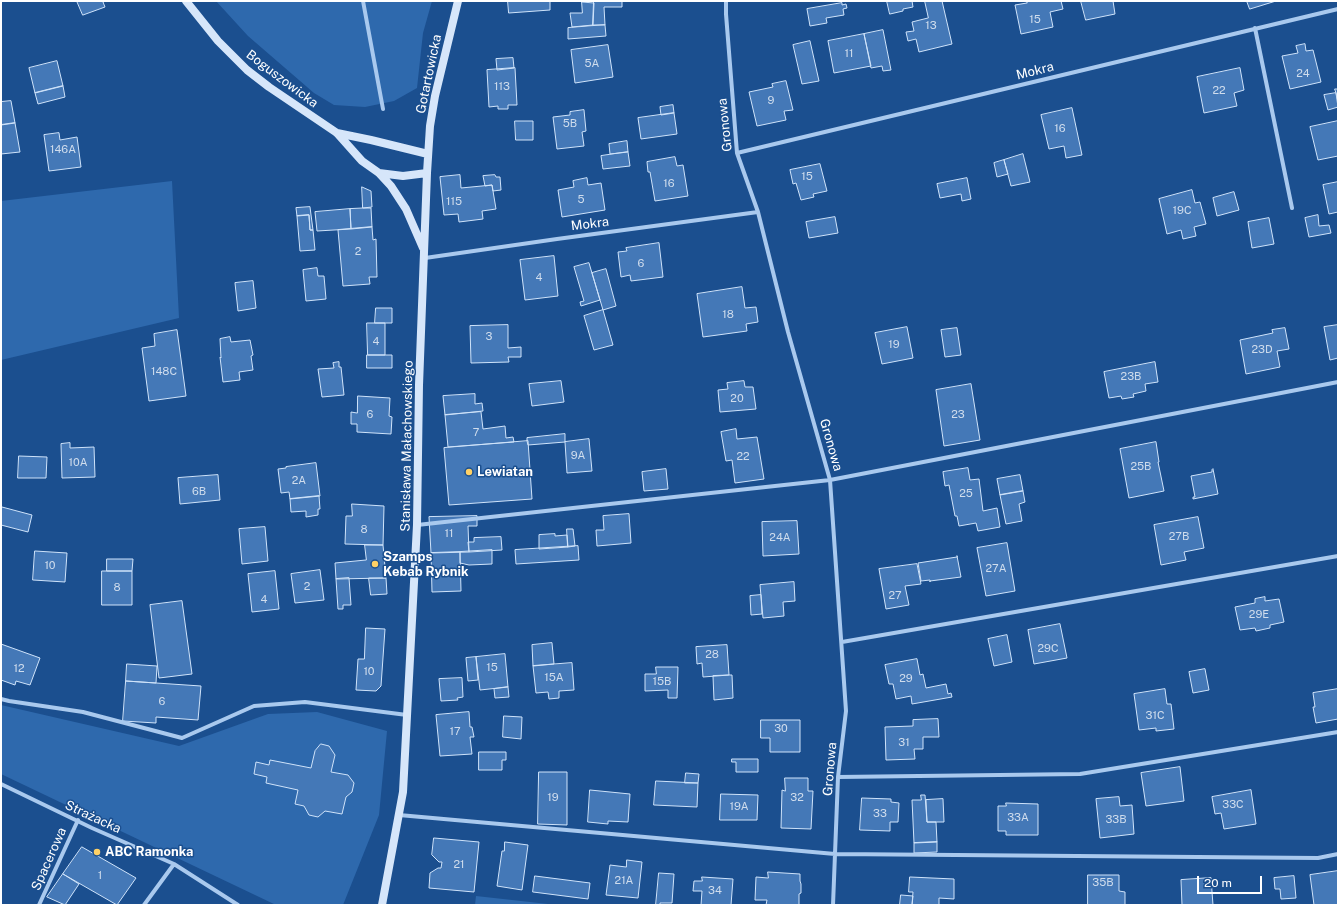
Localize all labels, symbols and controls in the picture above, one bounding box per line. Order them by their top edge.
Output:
house number: 15 [1029,13,1041,27]
house number: 13 [925,19,937,33]
street label: Gotartowicka [413,33,445,115]
street label: Boguszowicka [243,47,321,111]
house number: 11 [845,47,853,61]
house number: 5A [585,57,599,71]
street label: Mokra [1015,59,1055,83]
house number: 24 [1296,67,1310,81]
house number: 113 [494,80,510,94]
house number: 22 [1212,84,1226,98]
house number: 9 [768,94,774,108]
street label: Gronowa [714,97,736,153]
house number: 5B [563,117,577,131]
house number: 16 [1054,122,1066,136]
house number: 146A [50,143,76,157]
house number: 15 [801,170,813,184]
house number: 16 [663,177,675,191]
house number: 5 [577,193,585,207]
house number: 115 [446,195,462,209]
house number: 19C [1173,204,1191,218]
street label: Mokra [570,214,610,234]
house number: 2 [355,245,361,259]
house number: 6 [638,257,644,271]
house number: 4 [536,271,542,285]
house number: 18 [722,308,734,322]
house number: 3 [486,330,492,344]
house number: 4 [373,335,379,349]
house number: 19 [888,338,900,352]
house number: 23D [1251,343,1273,357]
street label: Stanisława Małachowskiego [398,360,416,532]
house number: 148C [151,365,177,379]
house number: 23B [1121,370,1141,384]
house number: 20 [730,392,744,406]
house number: 6 [367,408,373,422]
house number: 23 [951,408,965,422]
street label: Gronowa [816,417,846,473]
house number: 7 [473,426,479,440]
house number: 9A [571,449,585,463]
house number: 22 [736,450,750,464]
house number: 10A [68,456,88,470]
house number: 25B [1131,460,1151,474]
place label: Lewiatan [477,464,533,480]
marker: Lewiatan [464,467,474,477]
house number: 2A [292,474,306,488]
house number: 6B [192,485,206,499]
house number: 25 [959,487,973,501]
house number: 8 [360,523,368,537]
house number: 11 [445,527,453,541]
house number: 27B [1169,530,1189,544]
house number: 24A [769,531,791,545]
place label: Szamps Kebab Rybnik [383,549,469,580]
house number: 10 [44,559,56,573]
marker: Szamps Kebab Rybnik [370,559,380,569]
house number: 27A [986,562,1006,576]
house number: 2 [304,580,310,594]
house number: 8 [113,581,121,595]
house number: 27 [888,589,902,603]
house number: 4 [261,593,267,607]
house number: 29E [1249,608,1269,622]
house number: 29C [1038,642,1058,656]
house number: 28 [705,648,719,662]
house number: 15 [486,661,498,675]
house number: 12 [13,662,25,676]
house number: 10 [363,665,375,679]
house number: 15A [544,671,564,685]
house number: 29 [899,672,913,686]
house number: 15B [653,675,671,689]
house number: 6 [159,695,165,709]
house number: 31C [1146,709,1164,723]
house number: 30 [774,722,788,736]
house number: 17 [449,725,461,739]
house number: 31 [898,736,910,750]
street label: Gronowa [820,742,840,796]
house number: 19 [547,791,559,805]
house number: 32 [790,791,804,805]
street label: Strażacka [62,797,124,837]
house number: 33C [1222,798,1244,812]
house number: 19A [729,800,749,814]
house number: 33 [873,807,887,821]
house number: 33A [1007,811,1029,825]
house number: 33B [1105,813,1127,827]
street label: Spacerowa [28,825,70,893]
place label: ABC Ramonka [105,844,193,860]
marker: ABC Ramonka [92,847,102,857]
house number: 21 [453,858,465,872]
scale bar [1199,868,1264,894]
house number: 1 [98,869,102,883]
house number: 21A [615,874,633,888]
house number: 35B [1092,876,1114,890]
text: 20 m [1204,876,1232,890]
house number: 34 [708,884,722,898]

